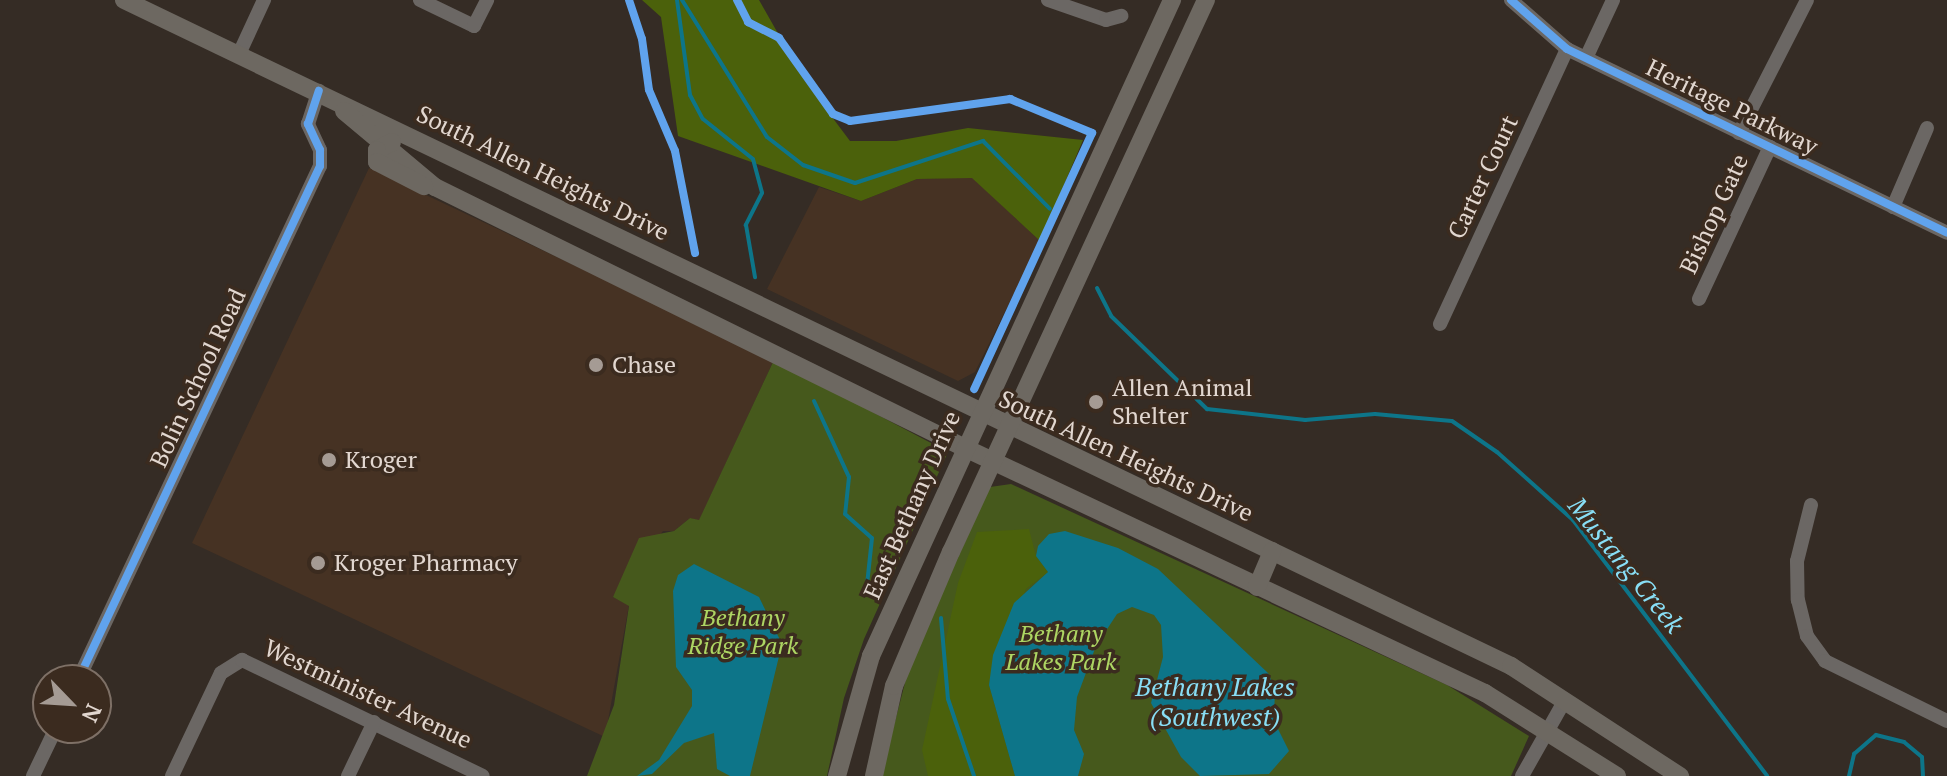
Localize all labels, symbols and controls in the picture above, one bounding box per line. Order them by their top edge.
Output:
street label: Heritage Parkway [1642,53,1822,161]
street label: South Allen Heights Drive [412,99,674,247]
street label: Carter Court [1442,111,1524,243]
street label: Bishop Gate [1674,150,1754,278]
street label: Bolin School Road [144,284,252,472]
place label: Chase [612,351,676,379]
marker: Chase [587,356,605,374]
place label: Allen Animal Shelter [1112,374,1253,430]
street label: South Allen Heights Drive [994,384,1258,528]
marker: Allen Animal Shelter [1087,393,1105,411]
street label: East Bethany Drive [858,407,966,603]
place label: Kroger [345,446,417,474]
marker: Kroger [320,451,338,469]
water label: Mustang Creek [1562,491,1690,639]
place label: Kroger Pharmacy [334,549,518,577]
marker: Kroger Pharmacy [309,554,327,572]
park label: Bethany Ridge Park [688,604,798,660]
park label: Bethany Lakes Park [1005,620,1117,676]
street label: Westminister Avenue [259,633,477,755]
north arrow [32,664,112,744]
water label: Bethany Lakes (Southwest) [1135,671,1295,732]
text: N [76,700,109,727]

